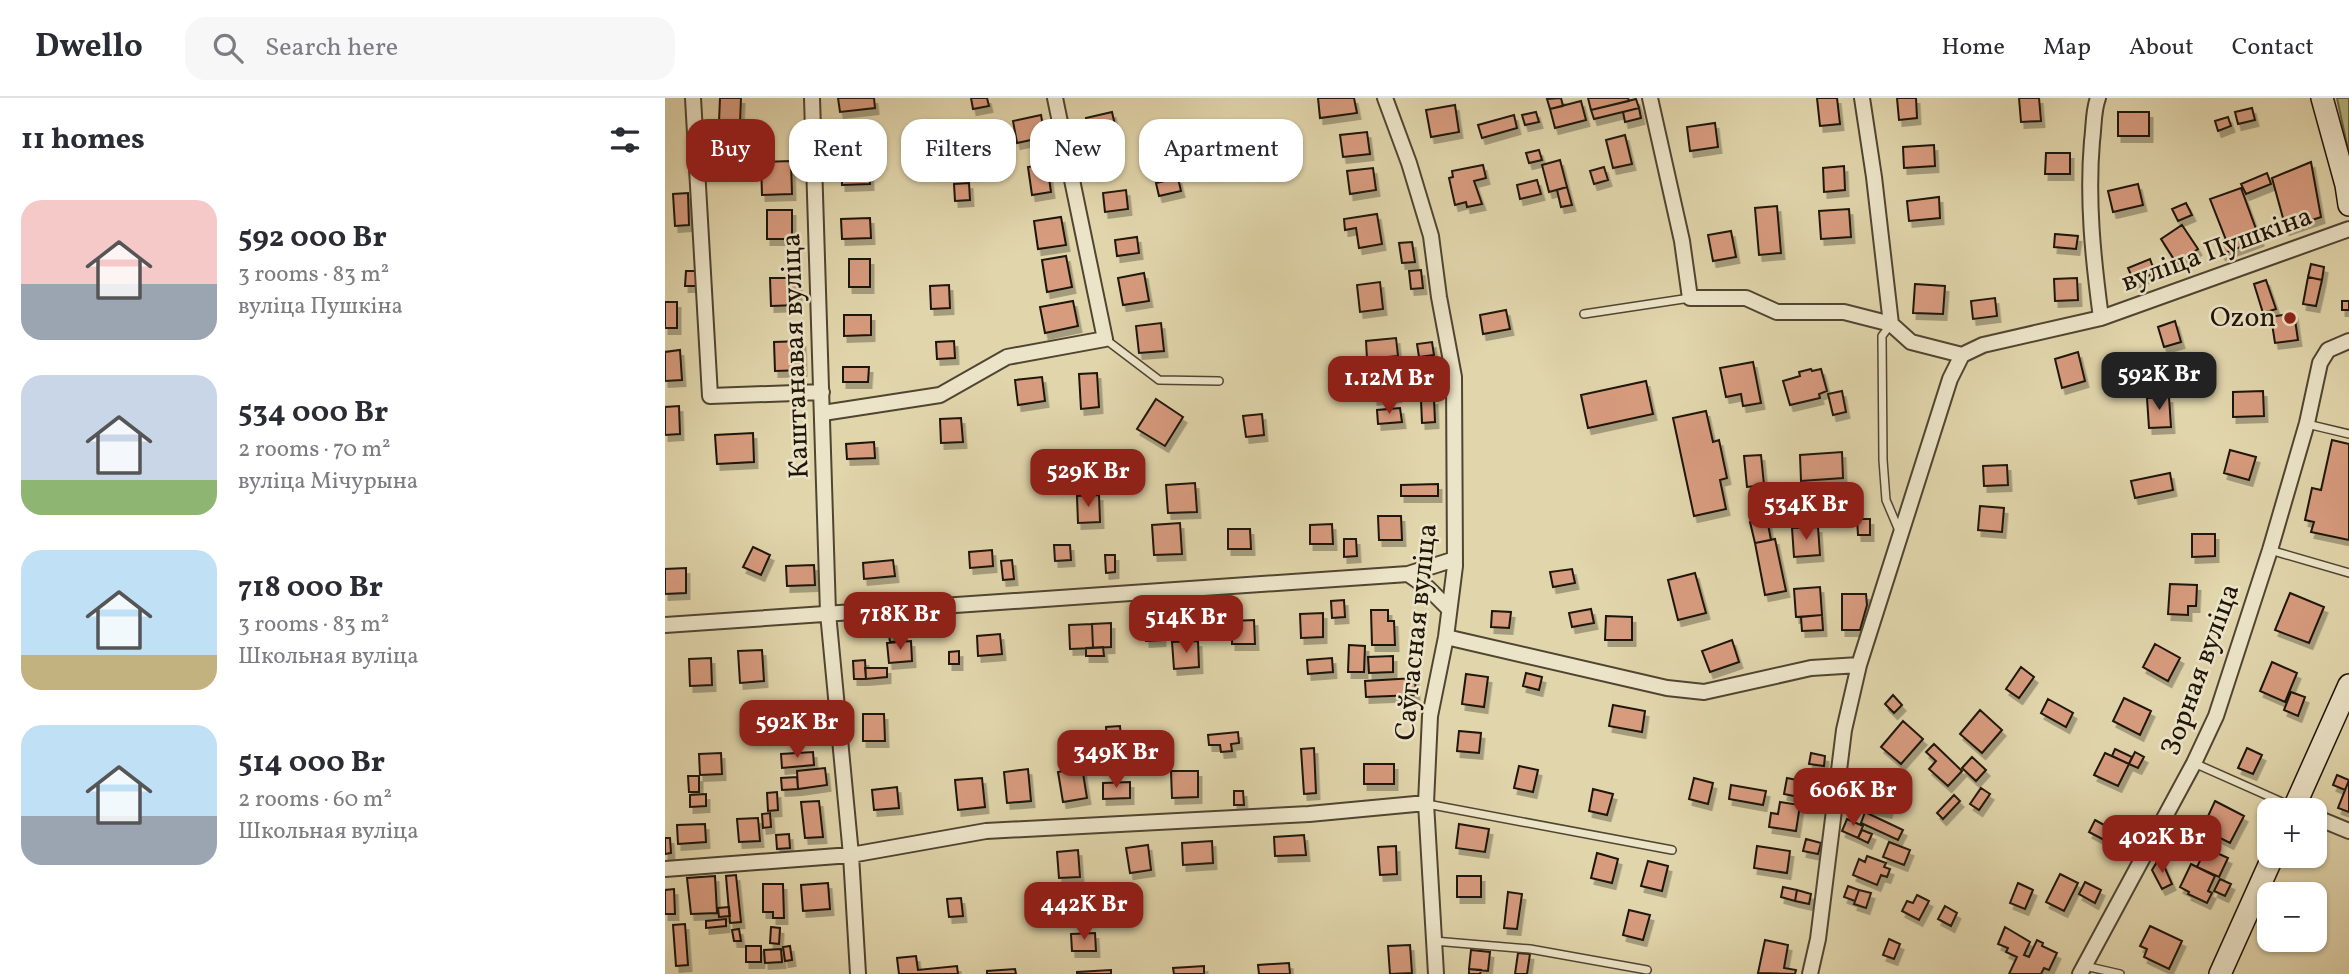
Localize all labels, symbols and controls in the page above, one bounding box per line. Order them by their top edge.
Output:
search box [185,17,675,80]
text: Dwello [35,25,143,71]
icon: search [209,29,247,67]
text: Search here [265,30,398,66]
text: Home [1941,31,2005,65]
text: Map [2043,31,2091,65]
text: About [2129,31,2194,65]
text: Contact [2232,31,2314,65]
text: 11 homes [21,119,145,161]
chip: Buy [686,119,775,182]
chip: Rent [789,119,887,182]
chip: Filters [901,119,1016,182]
chip: New [1030,119,1125,182]
chip: Apartment [1139,119,1303,182]
icon: filters [606,121,644,159]
street label: вуліца Пушкіна [2116,197,2318,303]
text: 592 000 Br [238,217,387,259]
icon: home [77,228,161,312]
street label: Каштанавая вуліца [772,233,820,479]
text: 3 rooms · 83 m² [238,259,389,291]
text: вуліца Пушкіна [238,291,403,323]
place label: Ozon [2210,299,2276,338]
marker: Ozon [2282,310,2298,326]
pin: 592K Br [2094,352,2224,412]
pin: 1.12M Br [1317,356,1461,416]
text: 592K Br [2117,359,2201,391]
text: 1.12M Br [1344,363,1434,395]
text: 534 000 Br [238,392,388,434]
icon: home [77,403,161,487]
text: 2 rooms · 70 m² [238,434,391,466]
pin: 529K Br [1023,450,1153,509]
text: 529K Br [1046,456,1130,488]
text: вуліца Мічурына [238,466,418,498]
pin: 534K Br [1741,482,1871,542]
text: 534K Br [1764,489,1848,521]
street label: Саўгасная вуліца [1386,521,1448,743]
text: 718 000 Br [238,567,383,609]
icon: home [77,578,161,662]
street label: Зорная вуліца [2152,579,2250,761]
pin: 718K Br [835,592,965,652]
pin: 514K Br [1121,596,1251,655]
text: 718K Br [860,599,940,631]
text: 514K Br [1145,602,1227,634]
text: 3 rooms · 83 m² [238,609,389,641]
text: Школьная вуліца [238,641,419,673]
pin: 592K Br [732,700,862,760]
text: 592K Br [755,707,839,739]
pin: 349K Br [1051,730,1181,790]
text: 349K Br [1073,737,1159,769]
text: 514 000 Br [238,742,385,784]
icon: home [77,753,161,837]
pin: 606K Br [1788,768,1918,828]
text: 606K Br [1809,775,1897,807]
text: 2 rooms · 60 m² [238,784,392,816]
map controls [2257,798,2327,952]
button: + [2257,798,2327,868]
text: Школьная вуліца [238,816,419,848]
pin: 402K Br [2097,816,2227,875]
text: 402K Br [2118,822,2206,854]
pin: 442K Br [1019,882,1149,942]
button: − [2257,882,2327,952]
text: 442K Br [1040,889,1128,921]

